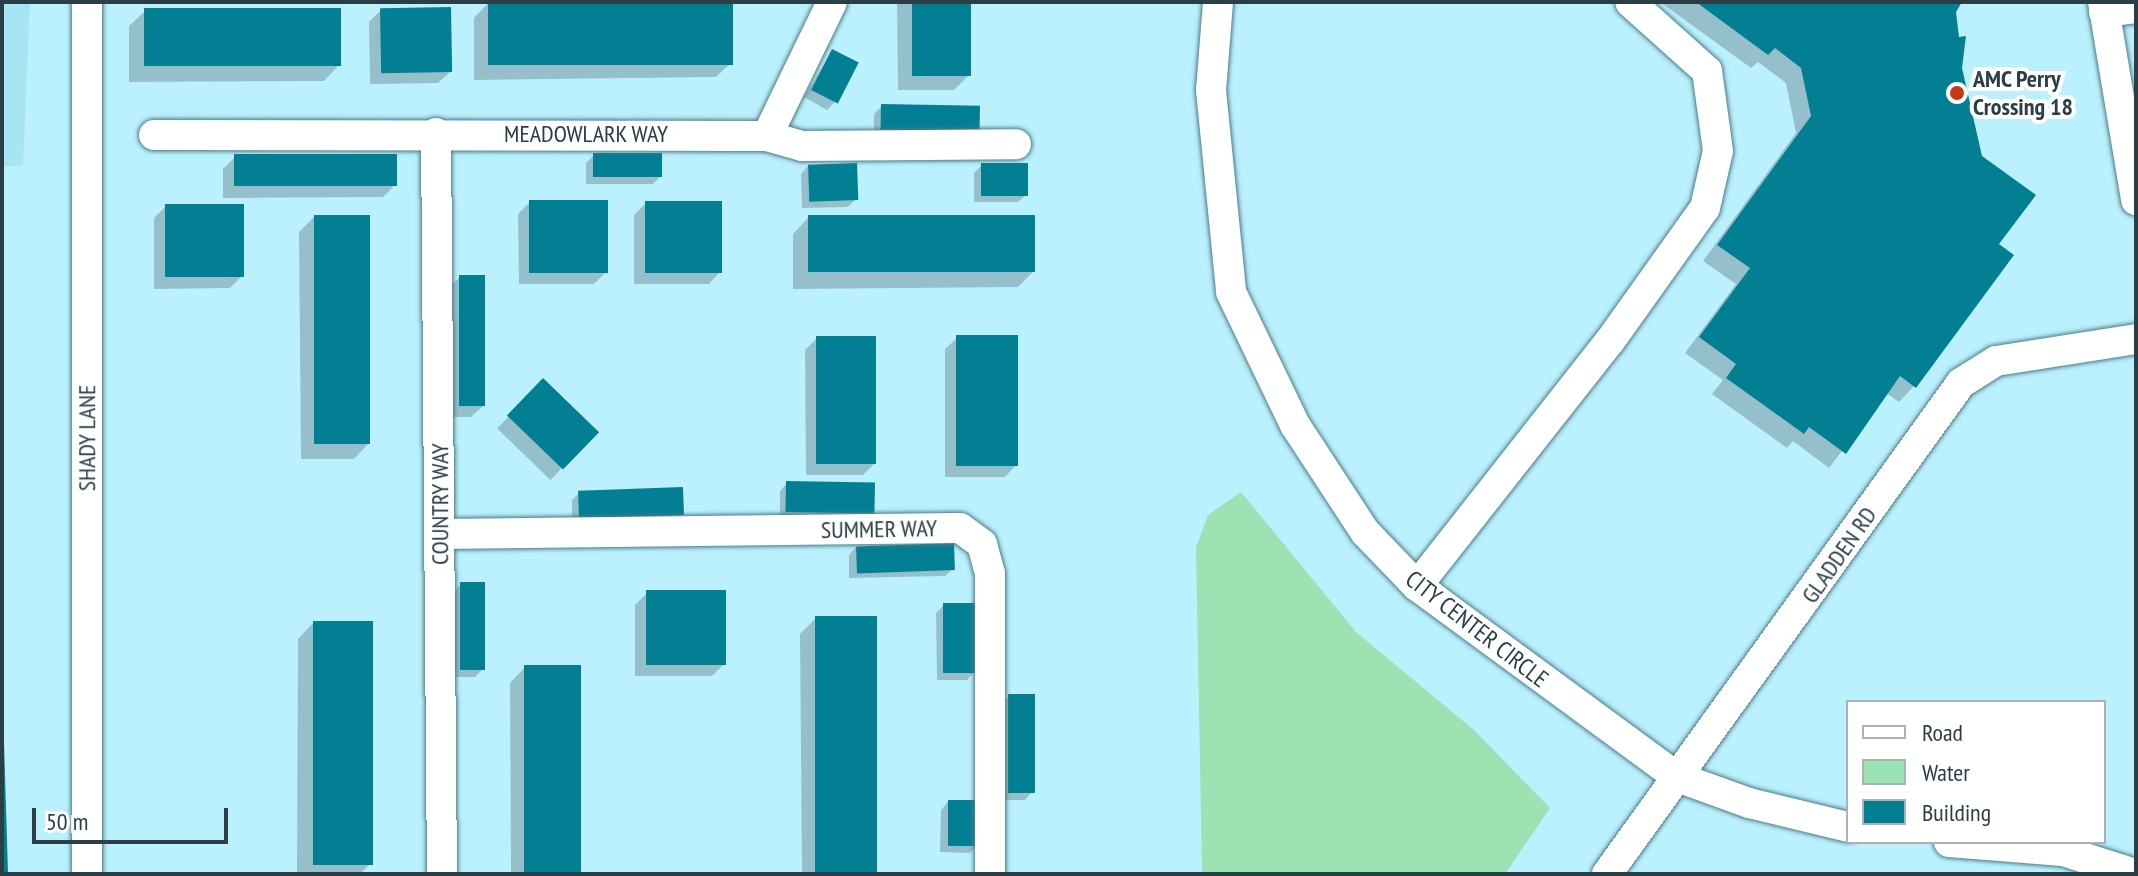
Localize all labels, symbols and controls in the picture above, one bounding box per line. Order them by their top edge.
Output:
place label: AMC Perry Crossing 18 [1973,65,2073,121]
marker: AMC Perry Crossing 18 [1948,84,1966,102]
street label: MEADOWLARK WAY [504,120,668,148]
street label: SHADY LANE [73,385,101,491]
street label: COUNTRY WAY [426,443,454,565]
street label: GLADDEN RD [1795,501,1883,609]
street label: SUMMER WAY [820,514,938,544]
street label: CITY CENTER CIRCLE [1400,564,1554,694]
legend [1846,700,2106,844]
text: Road [1922,717,1963,748]
text: Water [1922,757,1970,788]
scale bar [36,792,232,842]
text: Building [1922,797,1991,828]
text: 50 m [46,806,88,837]

